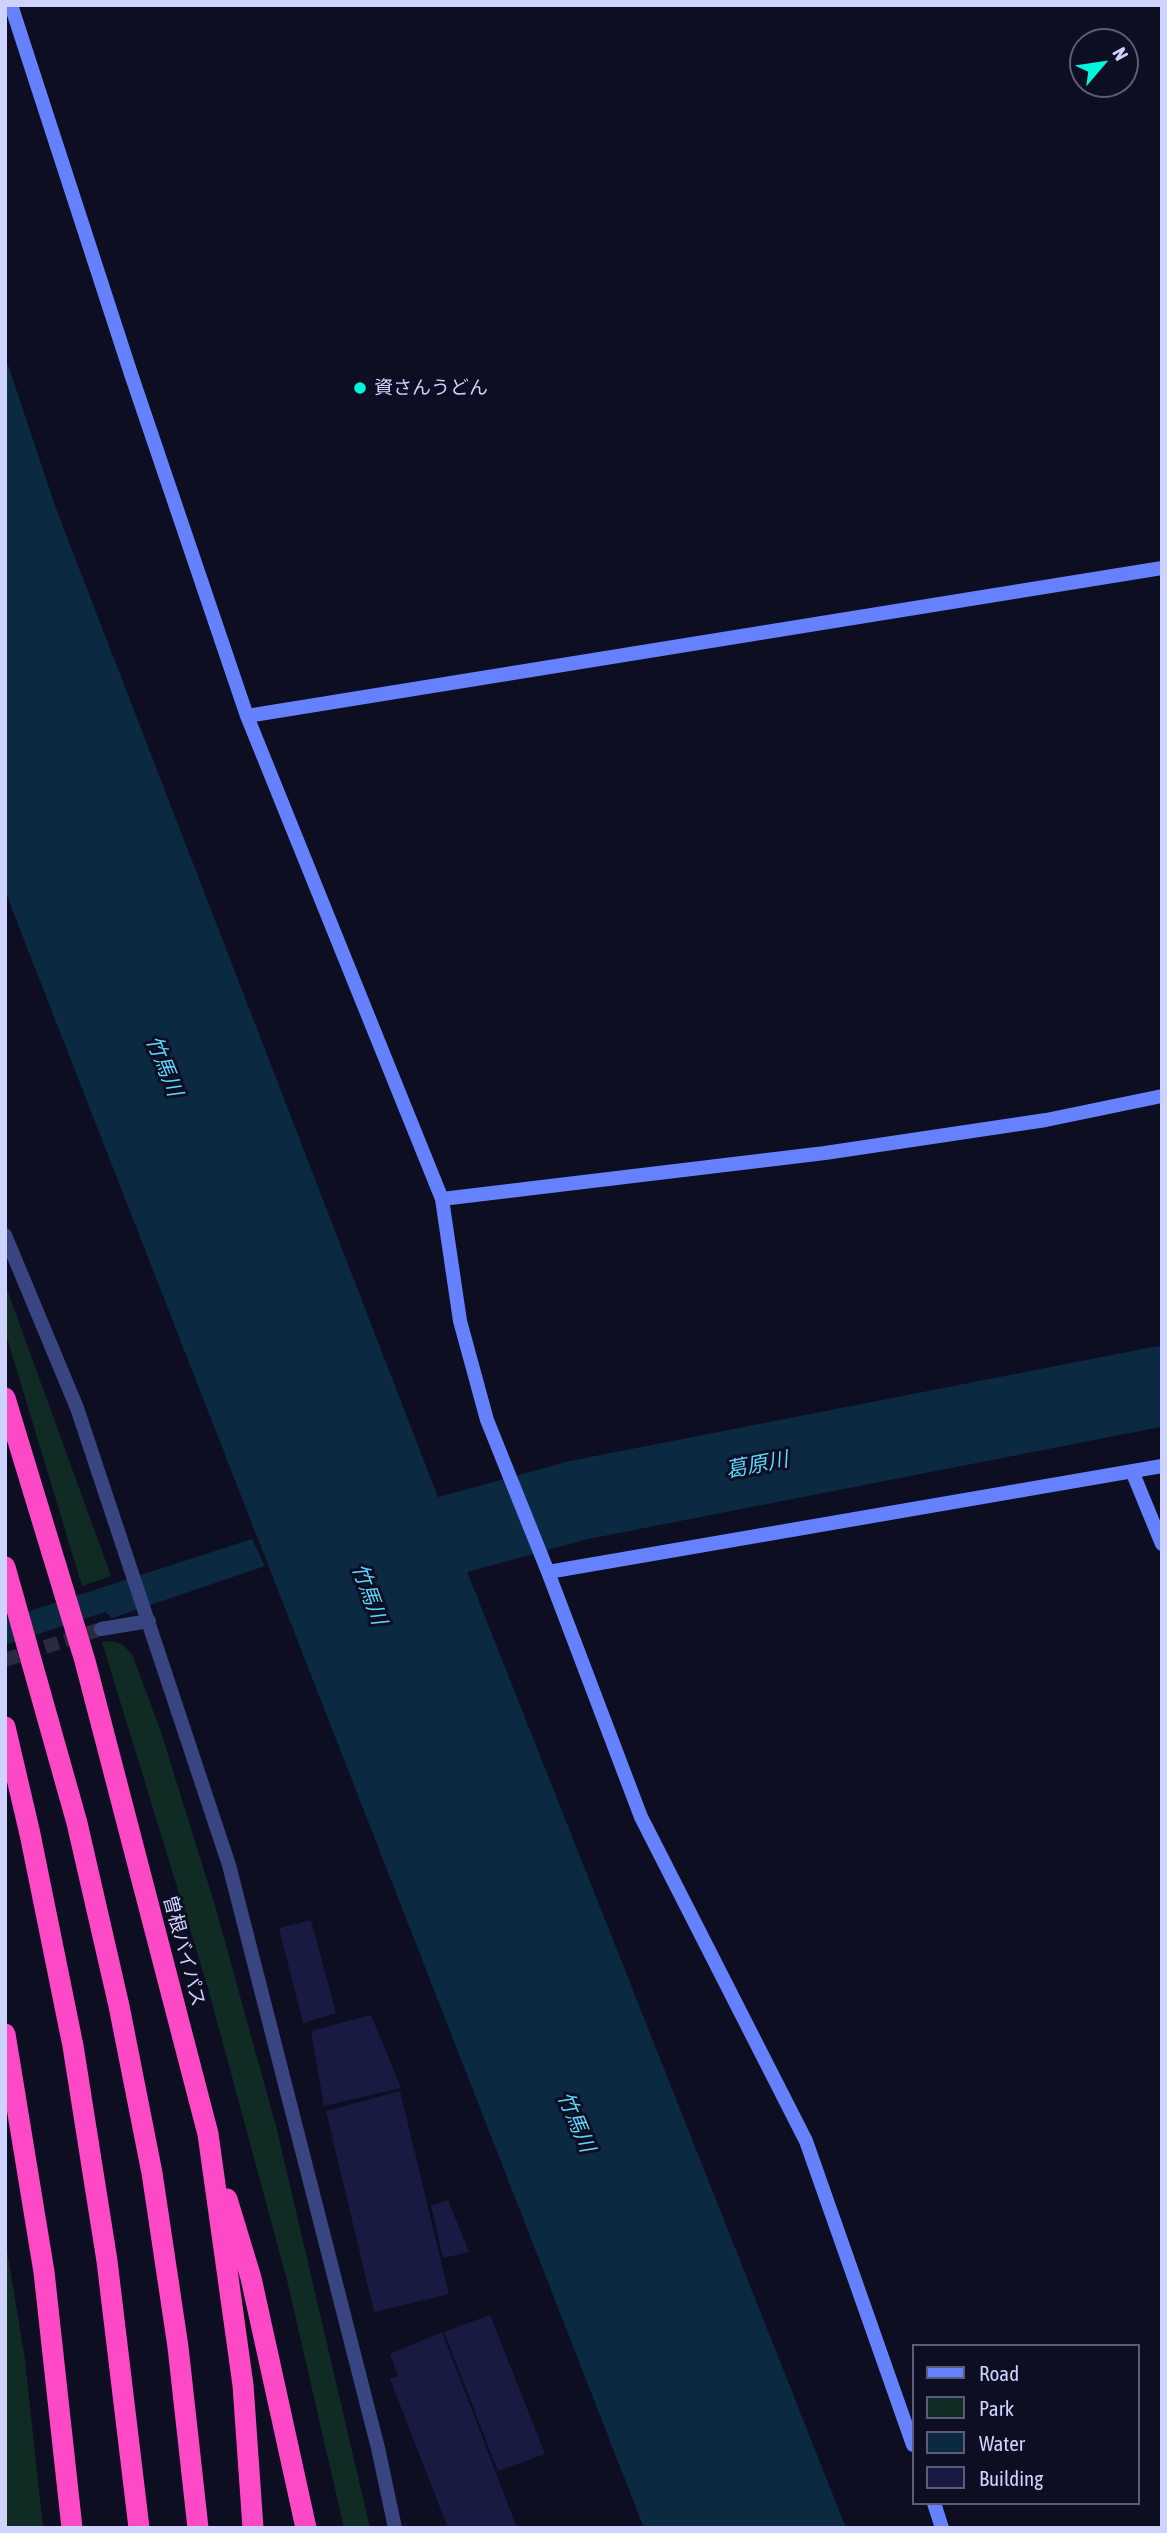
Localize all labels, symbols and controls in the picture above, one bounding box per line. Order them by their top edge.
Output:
north arrow [1069,28,1139,98]
text: N [1108,44,1133,64]
place label: 資さんうどん [374,377,488,399]
marker: 資さんうどん [352,380,368,396]
water label: 竹馬川 [141,1032,187,1100]
water label: 葛原川 [724,1447,790,1483]
water label: 竹馬川 [346,1560,392,1628]
street label: 曽根バイパス [158,1893,210,2009]
water label: 竹馬川 [552,2088,600,2156]
legend [912,2344,1139,2505]
text: Road [979,2361,1019,2385]
text: Park [979,2396,1014,2420]
text: Water [979,2431,1025,2455]
text: Building [979,2466,1043,2490]

